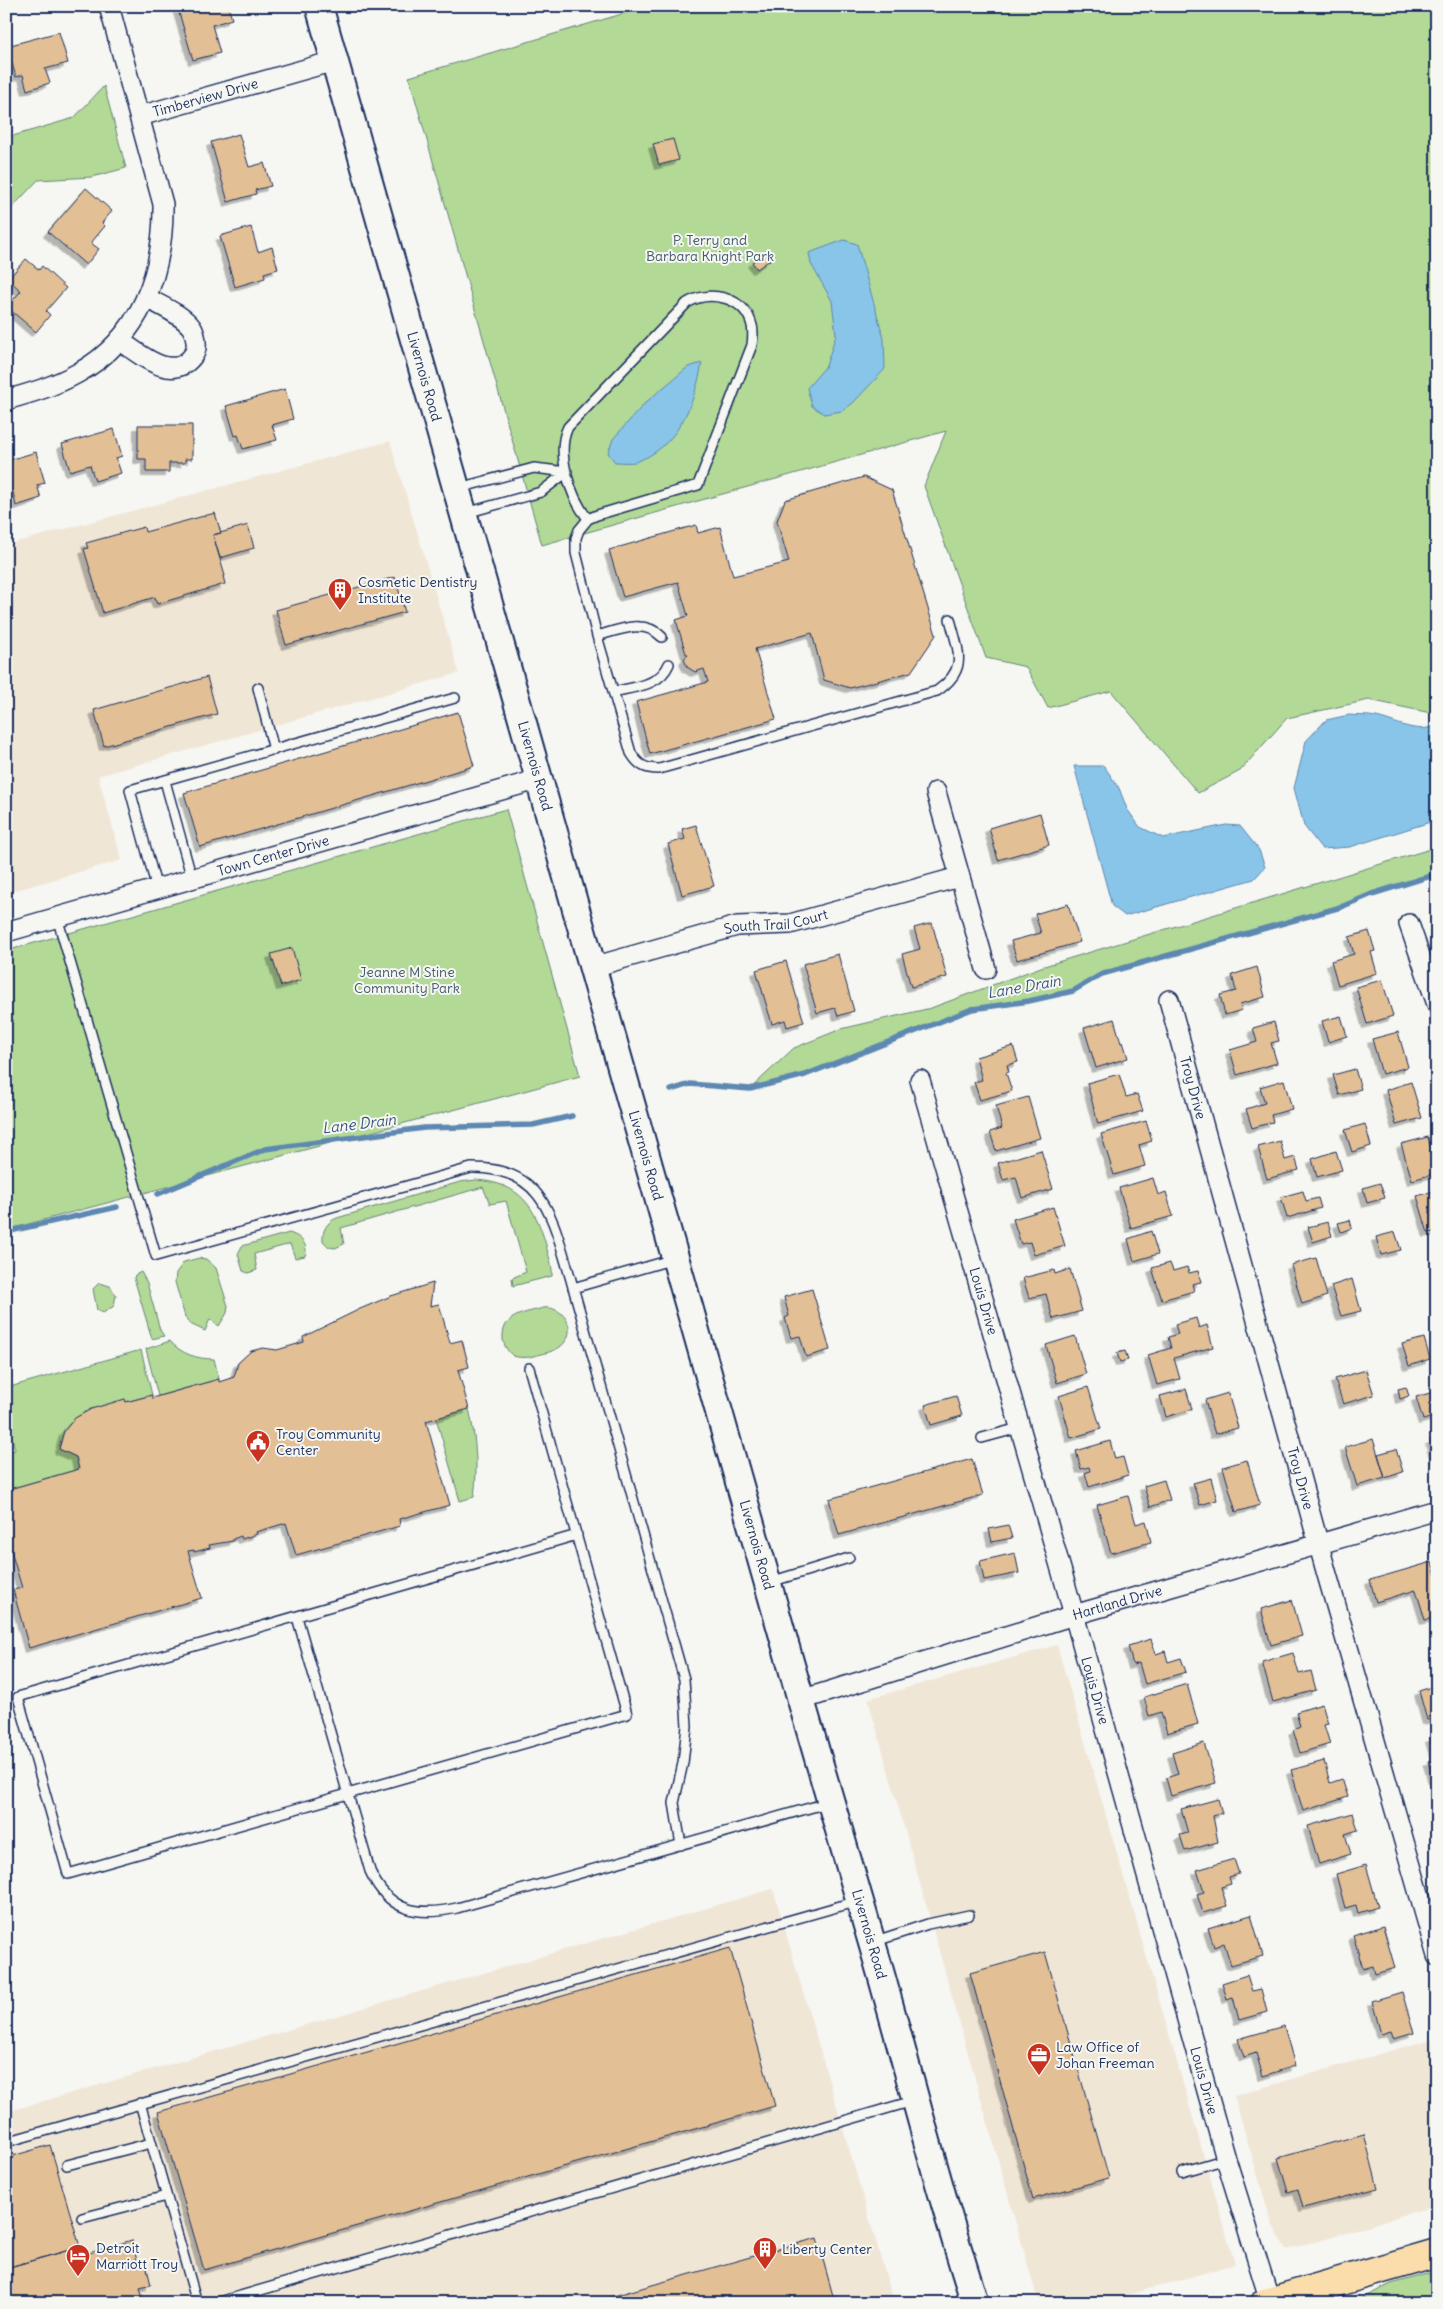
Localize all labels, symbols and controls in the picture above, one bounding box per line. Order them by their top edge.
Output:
street label: Timberview Drive [151,74,260,121]
park label: P. Terry and Barbara Knight Park [646,231,774,265]
street label: Livernois Road [403,329,446,423]
place label: Cosmetic Dentistry Institute [358,573,478,607]
building icon: Cosmetic Dentistry Institute [327,577,353,611]
street label: Livernois Road [514,719,557,813]
street label: Town Center Drive [215,831,331,880]
street label: South Trail Court [722,905,830,938]
park label: Jeanne M Stine Community Park [354,963,460,997]
water label: Lane Drain [986,971,1062,1002]
street label: Troy Drive [1176,1054,1210,1121]
street label: Livernois Road [625,1108,667,1202]
water label: Lane Drain [321,1110,397,1137]
street label: Louis Drive [965,1265,1002,1337]
place label: Troy Community Center [276,1425,381,1459]
public building icon: Troy Community Center [245,1429,271,1463]
street label: Troy Drive [1283,1445,1318,1512]
street label: Livernois Road [736,1498,778,1592]
street label: Hartland Drive [1070,1581,1164,1624]
street label: Louis Drive [1077,1654,1113,1726]
street label: Livernois Road [848,1887,891,1981]
place label: Law Office of Johan Freeman [1056,2038,1155,2072]
office icon: Law Office of Johan Freeman [1026,2042,1052,2076]
street label: Louis Drive [1186,2045,1222,2116]
building icon: Liberty Center [752,2236,778,2270]
place label: Detroit Marriott Troy [96,2239,178,2273]
place label: Liberty Center [782,2240,872,2258]
hotel icon: Detroit Marriott Troy [65,2243,91,2277]

